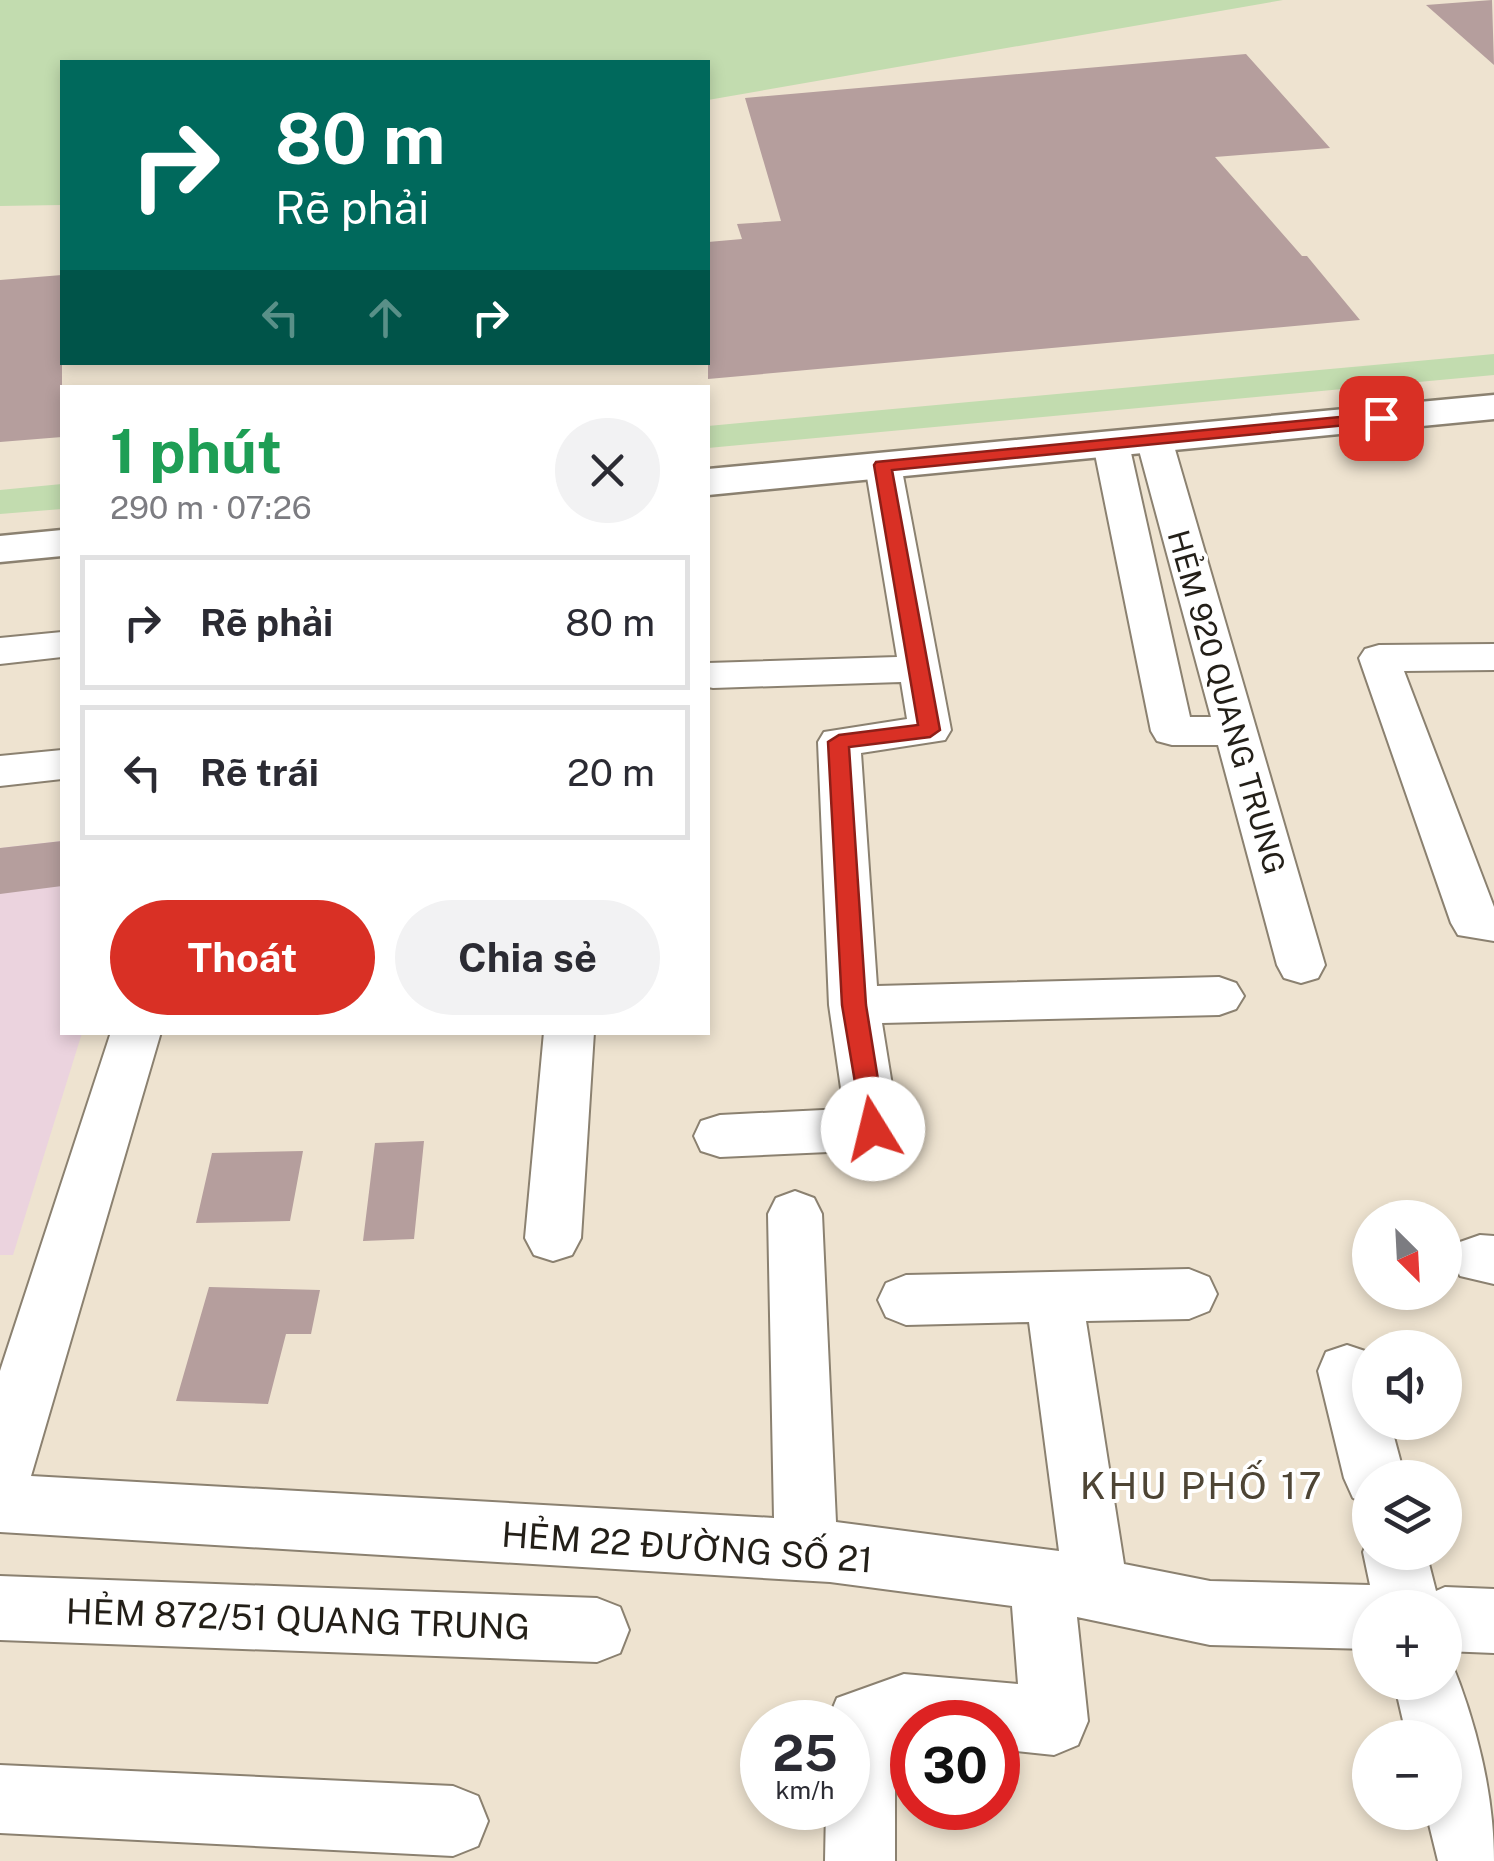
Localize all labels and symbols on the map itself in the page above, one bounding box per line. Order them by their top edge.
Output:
pin [1339,376,1424,461]
street label: HẺM 920 QUANG TRUNG [1161,526,1294,878]
position arrow [821,1077,925,1181]
north arrow [1352,1200,1462,1310]
district label: KHU PHỐ 17 [1080,1460,1324,1508]
street label: HẺM 22 ĐƯỜNG SỐ 21 [500,1510,874,1580]
street label: HẺM 872/51 QUANG TRUNG [65,1588,531,1648]
speed limit sign: 30 [890,1700,1020,1830]

